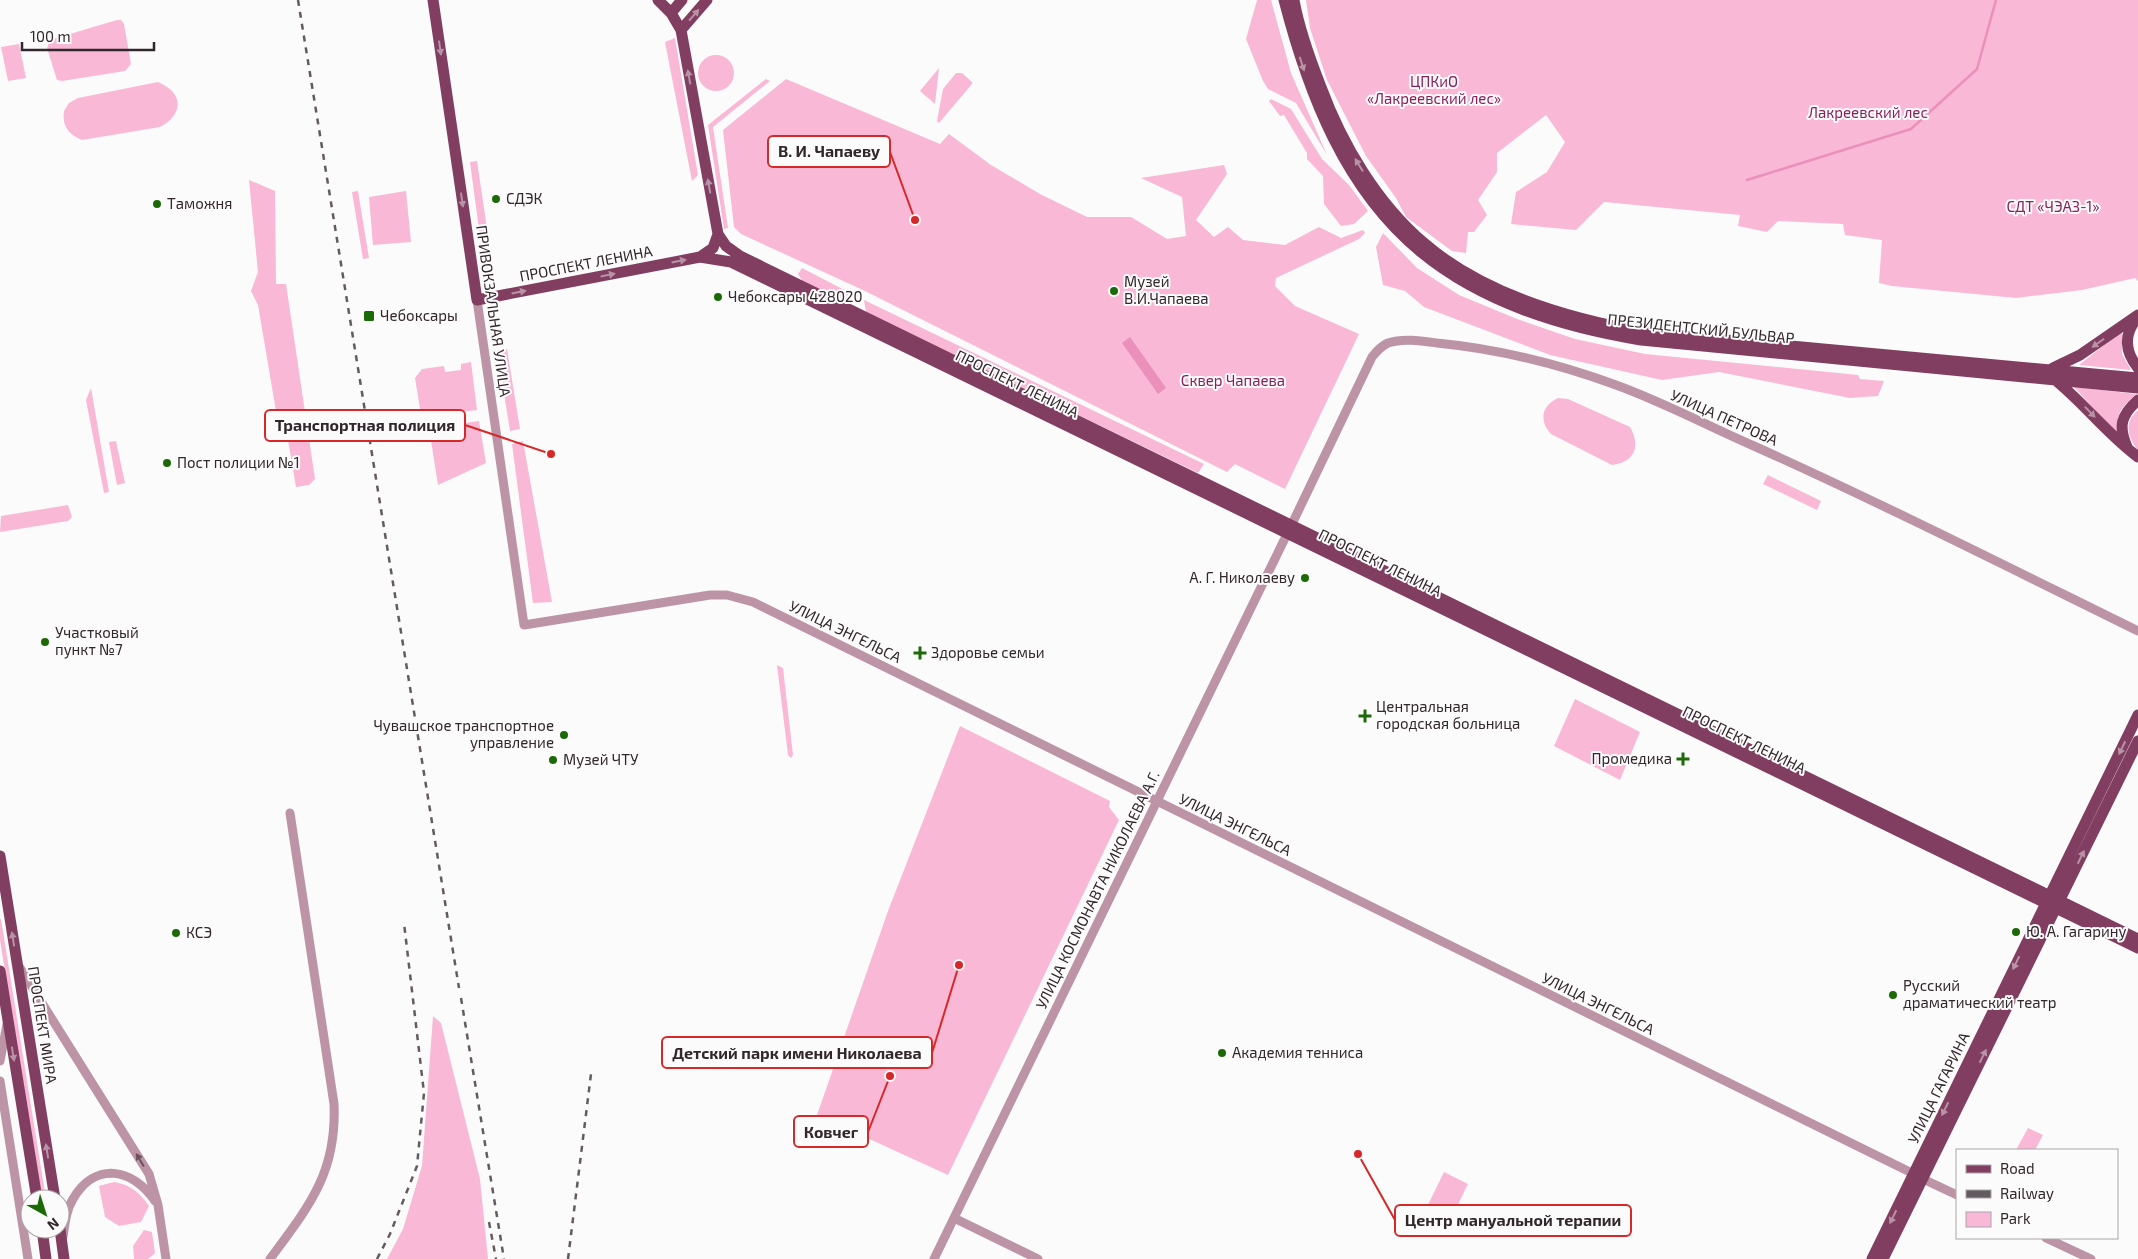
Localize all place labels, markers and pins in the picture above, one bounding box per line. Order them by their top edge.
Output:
callout: В. И. Чапаеву [768,136,890,167]
place label: СДЭК [506,189,543,207]
marker: СДЭК [490,193,502,205]
place label: Таможня [167,194,232,212]
marker: Таможня [151,198,163,210]
place label: Музей В.И.Чапаева [1124,272,1209,307]
marker: Музей В.И.Чапаева [1108,285,1120,297]
place label: Чебоксары 428020 [728,287,862,305]
marker: Чебоксары 428020 [712,291,724,303]
place label: Чебоксары [380,306,458,324]
marker: Чебоксары [362,309,376,323]
callout: Транспортная полиция [265,410,465,441]
place label: Пост полиции №1 [177,453,300,471]
marker: Пост полиции №1 [161,457,173,469]
place label: А. Г. Николаеву [1189,568,1295,587]
marker: А. Г. Николаеву [1299,572,1311,584]
place label: Участковый пункт №7 [55,623,139,659]
marker: Участковый пункт №7 [39,636,51,648]
place label: Здоровье семьи [931,643,1045,661]
marker: Здоровье семьи [913,646,927,660]
place label: Центральная городская больница [1376,697,1520,732]
marker: Центральная городская больница [1358,709,1372,723]
place label: Чувашское транспортное управление [373,716,554,752]
marker: Чувашское транспортное управление [558,729,570,741]
place label: Промедика [1592,749,1672,767]
place label: Музей ЧТУ [563,750,639,769]
marker: Промедика [1676,752,1690,766]
marker: Музей ЧТУ [547,754,559,766]
place label: Ю. А. Гагарину [2026,922,2127,941]
place label: КСЭ [186,923,212,941]
marker: Ю. А. Гагарину [2010,926,2022,938]
marker: КСЭ [170,927,182,939]
place label: Русский драматический театр [1903,976,2057,1011]
marker: Русский драматический театр [1887,989,1899,1001]
callout: Детский парк имени Николаева [662,1037,932,1068]
place label: Академия тенниса [1232,1043,1363,1061]
marker: Академия тенниса [1216,1047,1228,1059]
callout: Ковчег [794,1116,868,1147]
callout: Центр мануальной терапии [1395,1205,1631,1236]

